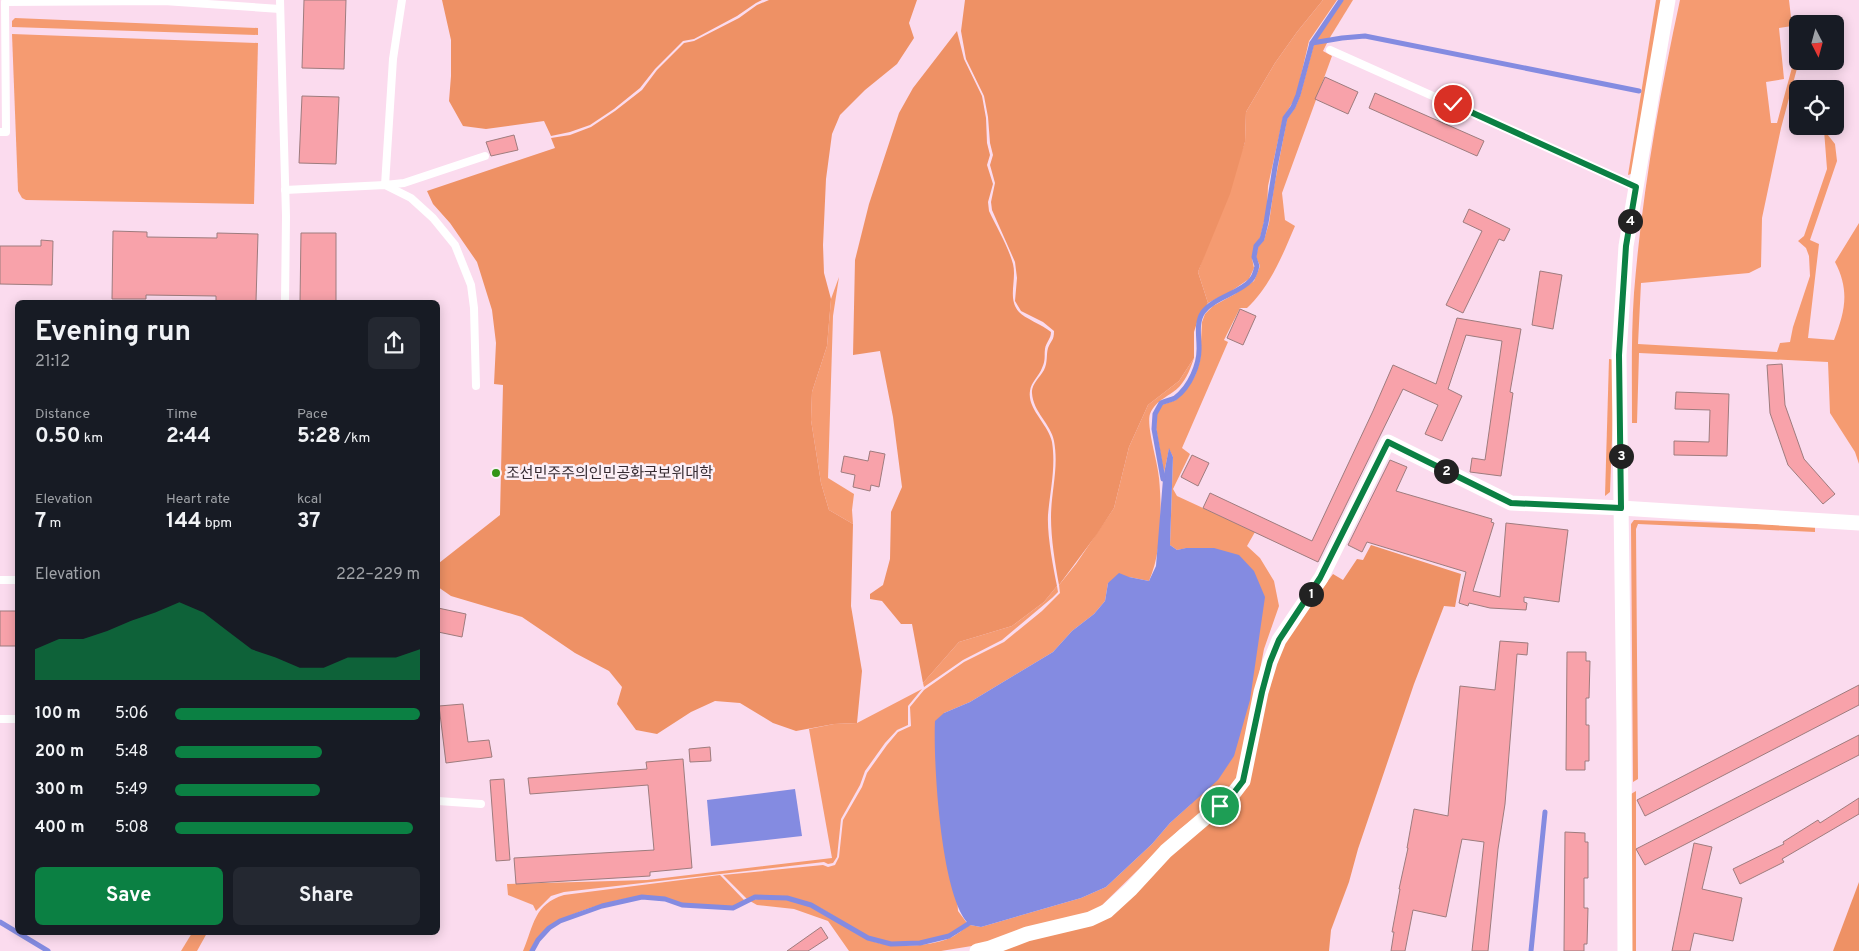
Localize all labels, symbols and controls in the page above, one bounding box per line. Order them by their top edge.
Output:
north arrow [1789,15,1844,70]
map controls [1789,15,1844,135]
button: locate [1789,80,1844,135]
pin [1432,83,1474,125]
icon: check [1439,90,1467,118]
pin: 4 [1618,208,1642,234]
text: 4 [1626,213,1635,230]
text: Evening run [35,315,191,351]
button: share [368,317,420,369]
text: 21:12 [35,352,70,372]
text: Distance [35,406,90,423]
text: Time [166,406,197,423]
text: Pace [297,406,328,423]
text: 0.50 [35,423,81,450]
text: 2:44 [166,423,211,450]
text: 5:28 [297,423,341,450]
text: km [81,430,103,447]
text: /km [341,430,370,447]
pin: 3 [1608,444,1634,468]
text: 3 [1617,448,1626,465]
pin: 2 [1434,458,1458,484]
text: 2 [1442,463,1451,480]
place label: 조선민주주의인민공화국보위대학 [506,464,713,484]
marker: 조선민주주의인민공화국보위대학 [490,467,502,479]
text: Elevation [35,491,93,508]
text: Heart rate [166,491,230,508]
text: kcal [297,491,322,508]
text: 7 [35,508,46,535]
text: 144 [166,508,201,535]
text: 37 [297,508,321,535]
text: m [46,515,61,532]
text: bpm [201,515,232,532]
text: Elevation [35,565,101,585]
text: 222–229 m [336,565,420,585]
pin: 1 [1298,582,1324,606]
text: 1 [1309,586,1314,603]
text: 100 m [35,704,81,724]
text: 5:06 [115,704,148,724]
text: 200 m [35,742,84,762]
text: 5:48 [115,742,148,762]
text: 300 m [35,780,83,800]
text: 5:49 [115,780,148,800]
pin [1199,785,1241,827]
icon: arrive [1206,792,1234,820]
text: 400 m [35,818,84,838]
text: 5:08 [115,818,149,838]
button: Save [35,867,223,925]
button: Share [233,867,420,925]

